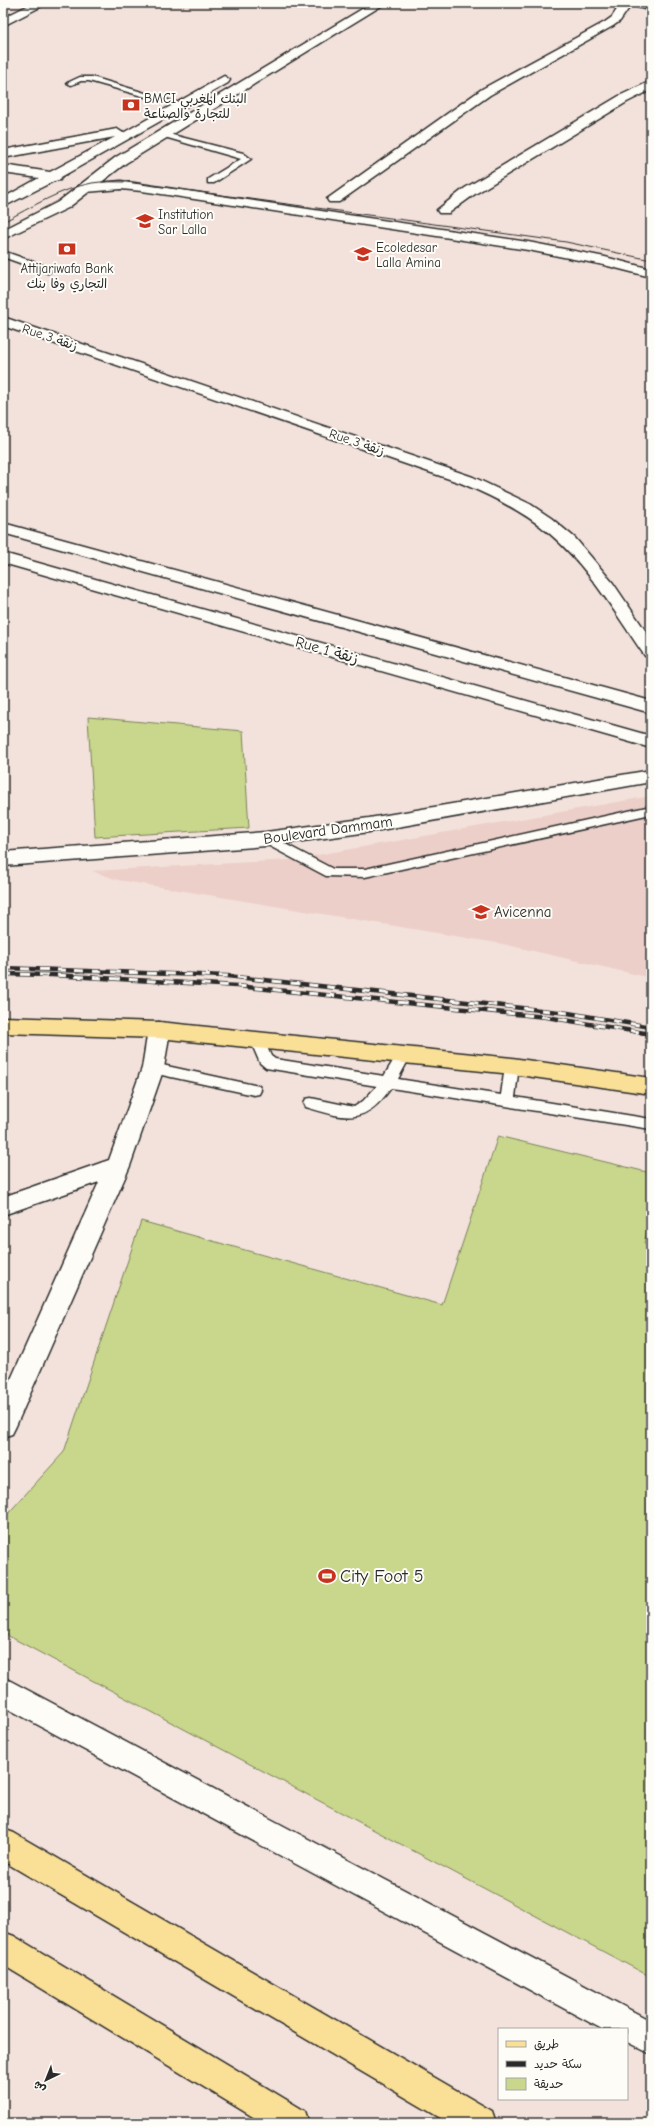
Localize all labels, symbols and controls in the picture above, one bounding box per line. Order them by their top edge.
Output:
place label: BMCI البنك المغربي للتجارة والصناعة [144,91,247,122]
bank icon: BMCI البنك المغربي للتجارة والصناعة [121,95,141,115]
place label: Institution Sar Lalla [158,207,213,237]
school or university icon: Institution Sar Lalla [135,211,155,231]
bank icon: Attijariwafa Bank التجاري وفا بنك [57,239,77,259]
place label: Ecoledesar Lalla Amina [376,240,441,270]
school or university icon: Ecoledesar Lalla Amina [353,244,373,264]
place label: Attijariwafa Bank التجاري وفا بنك [21,261,114,293]
street label: Rue 3 زنقة [20,321,80,354]
street label: Rue 3 زنقة [327,426,387,459]
street label: Rue 1 زنقة [293,632,361,668]
street label: Boulevard Dammam [262,812,394,848]
school or university icon: Avicenna [471,902,491,922]
place label: Avicenna [494,903,551,921]
sports icon: City Foot 5 [317,1566,337,1586]
place label: City Foot 5 [340,1566,424,1587]
legend [498,2028,628,2100]
text: طريق [534,2037,559,2051]
text: سكة حديد [534,2057,582,2071]
north arrow [26,2060,66,2100]
text: حديقة [534,2077,563,2091]
text: ش [31,2078,48,2096]

